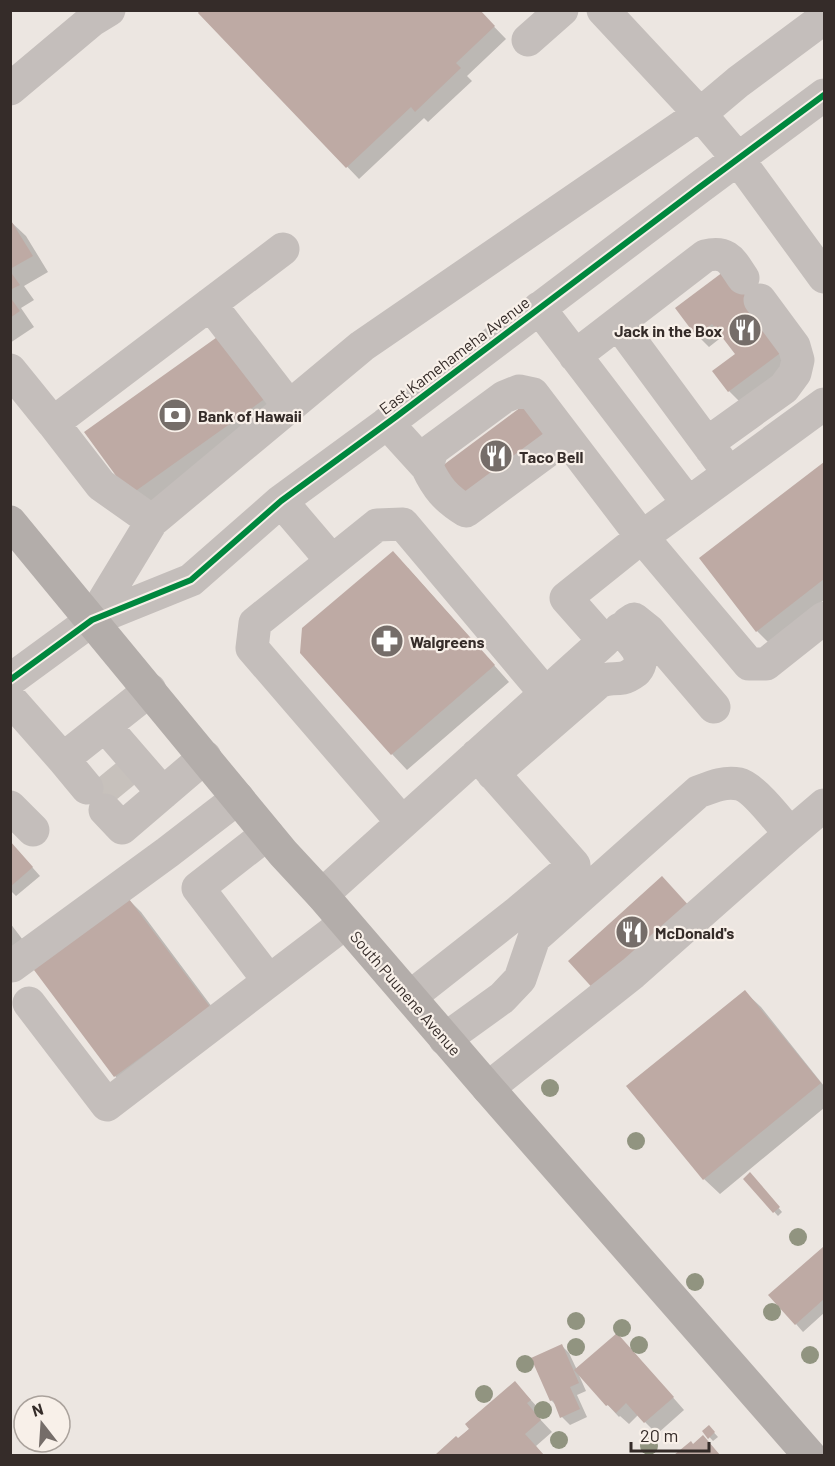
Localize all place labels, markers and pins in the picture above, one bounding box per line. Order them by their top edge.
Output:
restaurant icon: Jack in the Box [727,312,763,348]
place label: Jack in the Box [614,321,722,340]
bank icon: Bank of Hawaii [157,397,193,433]
place label: Bank of Hawaii [198,406,302,425]
restaurant icon: Taco Bell [478,438,514,474]
place label: Taco Bell [519,447,583,466]
pharmacy icon: Walgreens [369,623,405,659]
place label: Walgreens [410,632,485,651]
restaurant icon: McDonald's [614,914,650,950]
place label: McDonald's [655,923,734,942]

